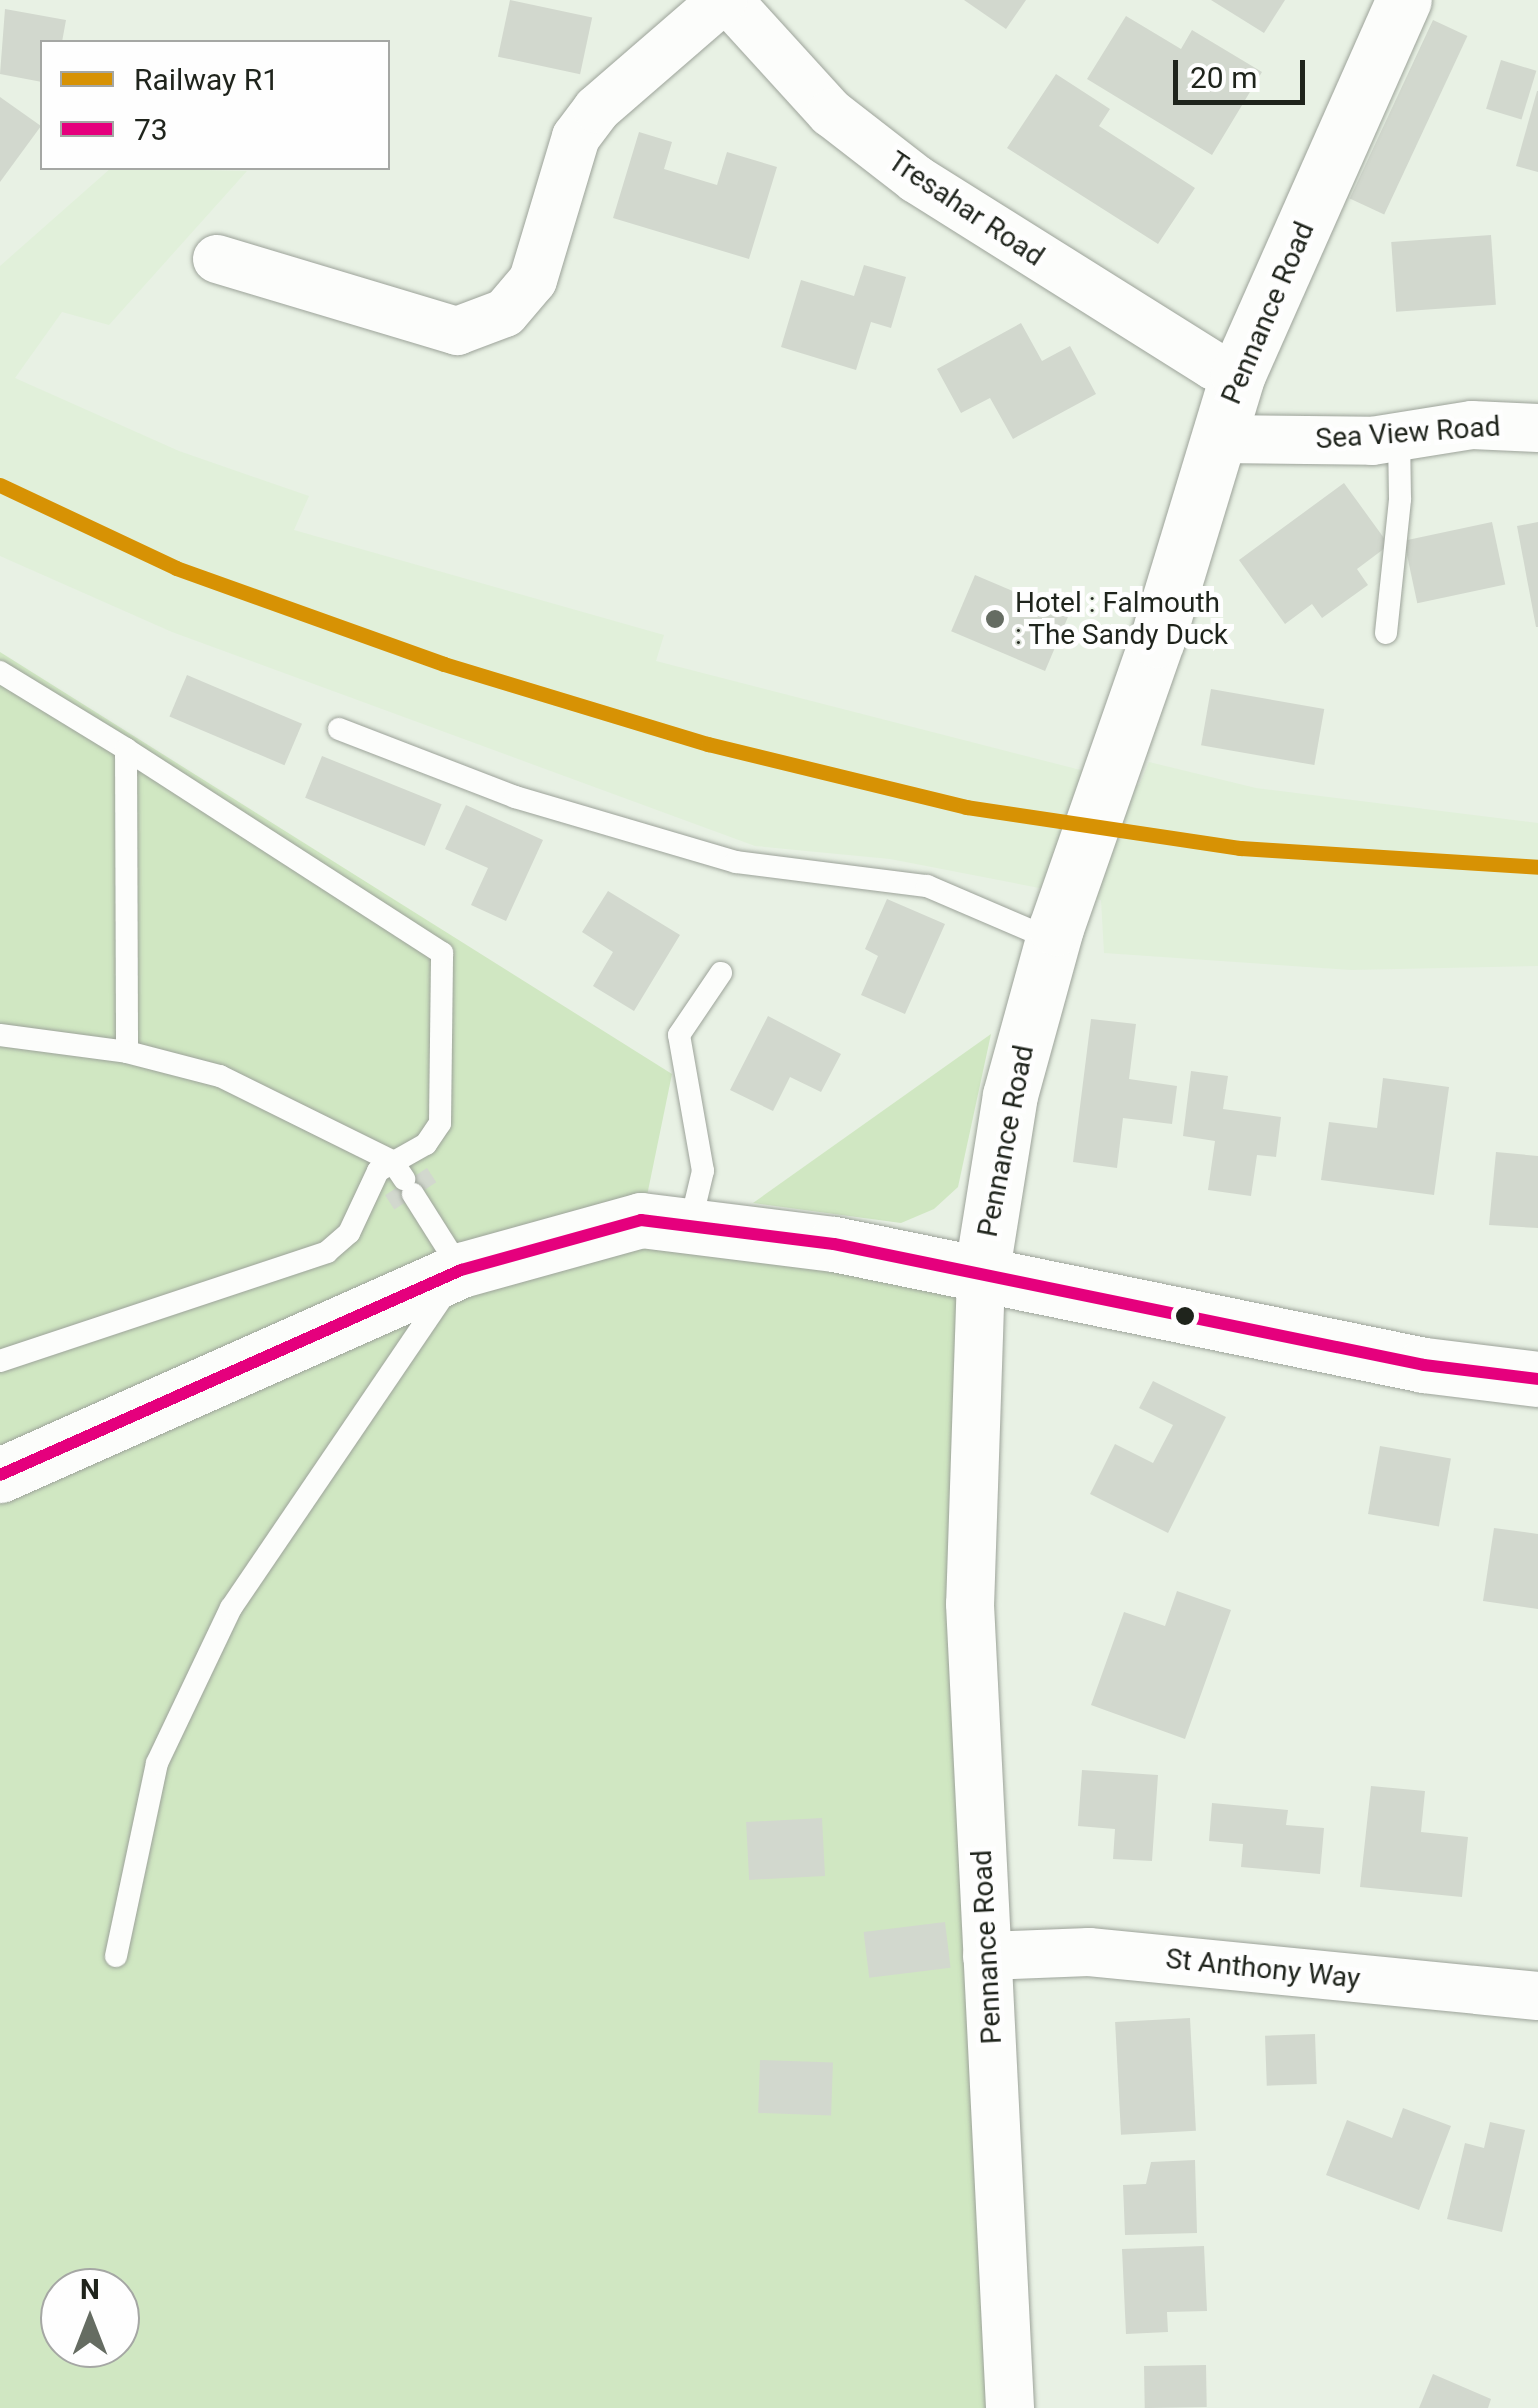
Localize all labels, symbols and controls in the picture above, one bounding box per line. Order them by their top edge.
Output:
legend [40,40,390,170]
scale bar [1178,40,1310,102]
text: 20 m [1190,60,1257,95]
text: Railway R1 [134,62,279,97]
text: 73 [134,112,168,147]
street label: Tresahar Road [882,145,1050,273]
street label: Pennance Road [1215,217,1321,409]
street label: Sea View Road [1314,410,1502,456]
place label: Hotel : Falmouth : The Sandy Duck [1015,586,1229,652]
marker: Hotel : Falmouth : The Sandy Duck [984,608,1006,630]
street label: Pennance Road [971,1042,1041,1240]
unlabelled marker [1175,1306,1195,1326]
street label: Pennance Road [965,1849,1009,2045]
street label: St Anthony Way [1164,1942,1362,1996]
north arrow [40,2268,140,2368]
text: N [80,2273,100,2306]

